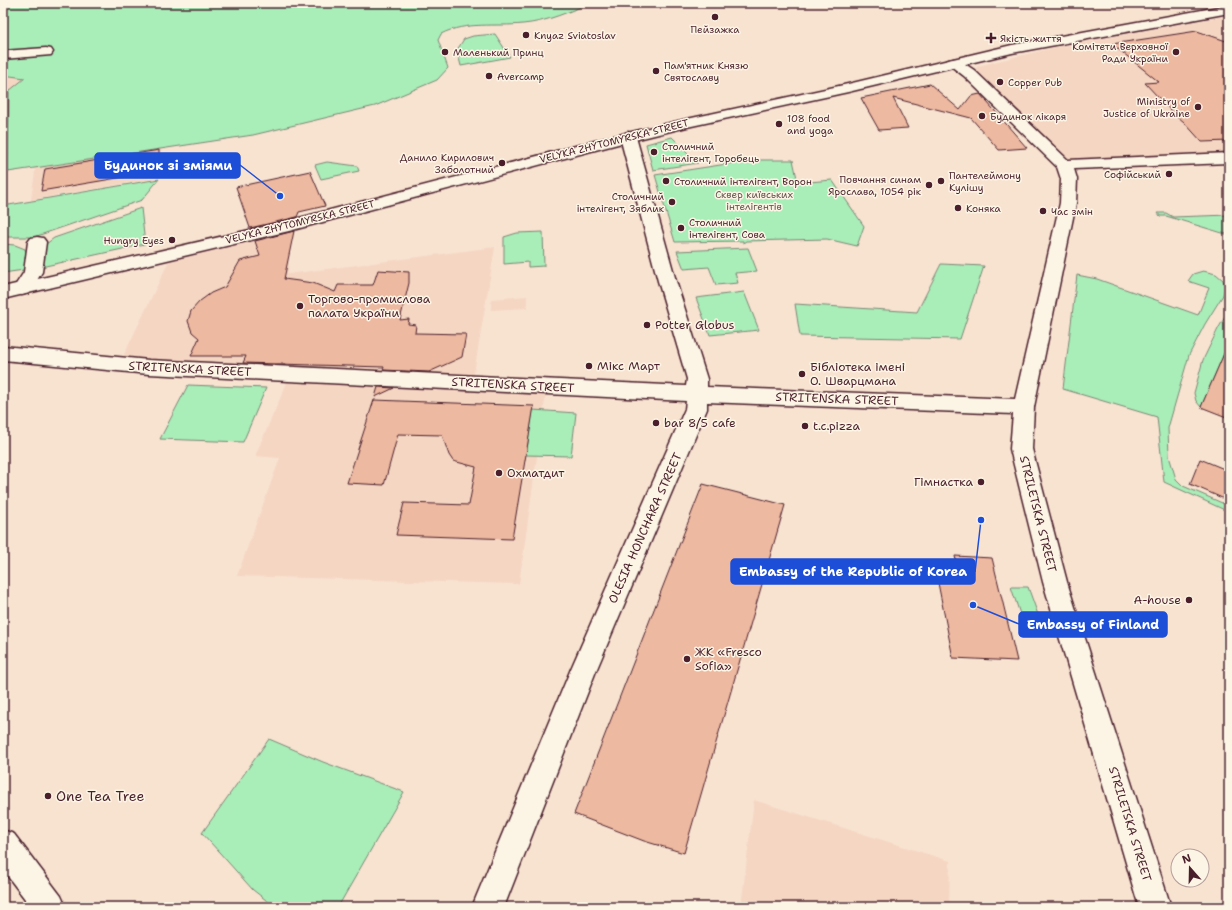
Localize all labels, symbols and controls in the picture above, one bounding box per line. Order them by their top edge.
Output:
marker: Пейзажка [710,12,720,22]
place label: Пейзажка [691,23,740,36]
place label: Knyaz Sviatoslav [534,29,616,42]
marker: Knyaz Sviatoslav [521,30,531,40]
marker: Якість життя [985,32,997,44]
place label: Якість життя [1000,32,1062,45]
place label: Комітети Верховної Ради України [1072,40,1169,65]
place label: Маленький Принц [453,46,544,59]
marker: Маленький Принц [440,47,450,57]
marker: Комітети Верховної Ради України [1171,47,1181,57]
place label: Пам'ятник Князю Святославу [664,59,748,84]
marker: Пам'ятник Князю Святославу [651,66,661,76]
place label: Avercamp [497,70,545,83]
marker: Avercamp [484,71,494,81]
place label: Copper Pub [1008,76,1062,89]
marker: Copper Pub [995,77,1005,87]
place label: Ministry of Justice of Ukraine [1103,95,1190,120]
marker: Ministry of Justice of Ukraine [1193,102,1203,112]
place label: Будинок лікаря [990,110,1066,123]
marker: Будинок лікаря [977,111,987,121]
place label: 108 food and yoga [787,112,834,137]
street label: VELYKA ZHYTOMYRSKA STREET [538,116,690,166]
marker: 108 food and yoga [774,119,784,129]
place label: Столичний інтелігент, Горобець [662,140,759,165]
marker: Столичний інтелігент, Горобець [649,147,659,157]
place label: Данило Кирилович Заболотний [400,151,494,176]
callout: Будинок зі зміями [95,153,240,178]
text: Будинок зі зміями [104,157,232,174]
marker: Данило Кирилович Заболотний [497,158,507,168]
place label: Софійський [1104,168,1161,181]
place label: Пантелеймону Кулішу [949,169,1021,194]
marker: Софійський [1164,169,1174,179]
place label: Повчання синам Ярослава, 1054 рік [828,173,922,198]
place label: Столичний інтелігент, Ворон [674,175,812,188]
marker: Столичний інтелігент, Ворон [661,176,671,186]
marker: Пантелеймону Кулішу [936,176,946,186]
marker: Повчання синам Ярослава, 1054 рік [924,180,934,190]
park label: Сквер київських інтелігентів [715,188,793,213]
place label: Столичний інтелігент, Зяблик [577,190,665,215]
street label: VELYKA ZHYTOMYRSKA STREET [224,197,376,247]
marker: Столичний інтелігент, Зяблик [667,197,677,207]
place label: Коняка [966,202,1002,215]
marker: Коняка [953,203,963,213]
place label: Час змін [1051,205,1093,218]
marker: Час змін [1038,206,1048,216]
place label: Столичний інтелігент, Сова [689,216,766,241]
marker: Столичний інтелігент, Сова [676,223,686,233]
place label: Hungry Eyes [103,234,164,247]
marker: Hungry Eyes [167,235,177,245]
place label: Торгово-промислова палата України [308,291,431,321]
marker: Торгово-промислова палата України [295,301,305,311]
place label: Potter Globus [655,317,735,333]
marker: Potter Globus [642,320,652,330]
street label: STRITENSKA STREET [128,358,252,380]
place label: Мікс Март [597,358,661,374]
place label: Бібліотека імені О. Шварцмана [810,359,905,389]
marker: Мікс Март [584,361,594,371]
marker: Бібліотека імені О. Шварцмана [797,369,807,379]
street label: STRITENSKA STREET [451,374,575,396]
street label: STRITENSKA STREET [775,389,899,409]
place label: bar 8/5 cafe [664,415,736,431]
marker: bar 8/5 cafe [651,418,661,428]
place label: t.c.pizza [813,418,860,434]
marker: t.c.pizza [800,421,810,431]
street label: OLESIA HONCHARA STREET [604,450,686,606]
street label: STRILETSKA STREET [1016,454,1060,575]
place label: Охматдит [507,465,565,481]
marker: Охматдит [494,468,504,478]
place label: Гімнастка [914,474,974,490]
marker: Гімнастка [976,477,986,487]
callout: Embassy of the Republic of Korea [731,559,975,584]
text: Embassy of the Republic of Korea [739,563,967,580]
place label: A-house [1134,592,1181,608]
marker: A-house [1184,595,1194,605]
callout: Embassy of Finland [1019,612,1167,637]
text: Embassy of Finland [1027,616,1159,633]
place label: ЖК «Fresco Sofia» [695,644,762,674]
marker: ЖК «Fresco Sofia» [682,654,692,664]
street label: STRILETSKA STREET [1105,764,1155,884]
place label: One Tea Tree [56,787,145,805]
marker: One Tea Tree [43,791,53,801]
north arrow [1170,848,1210,888]
text: N [1180,850,1194,868]

